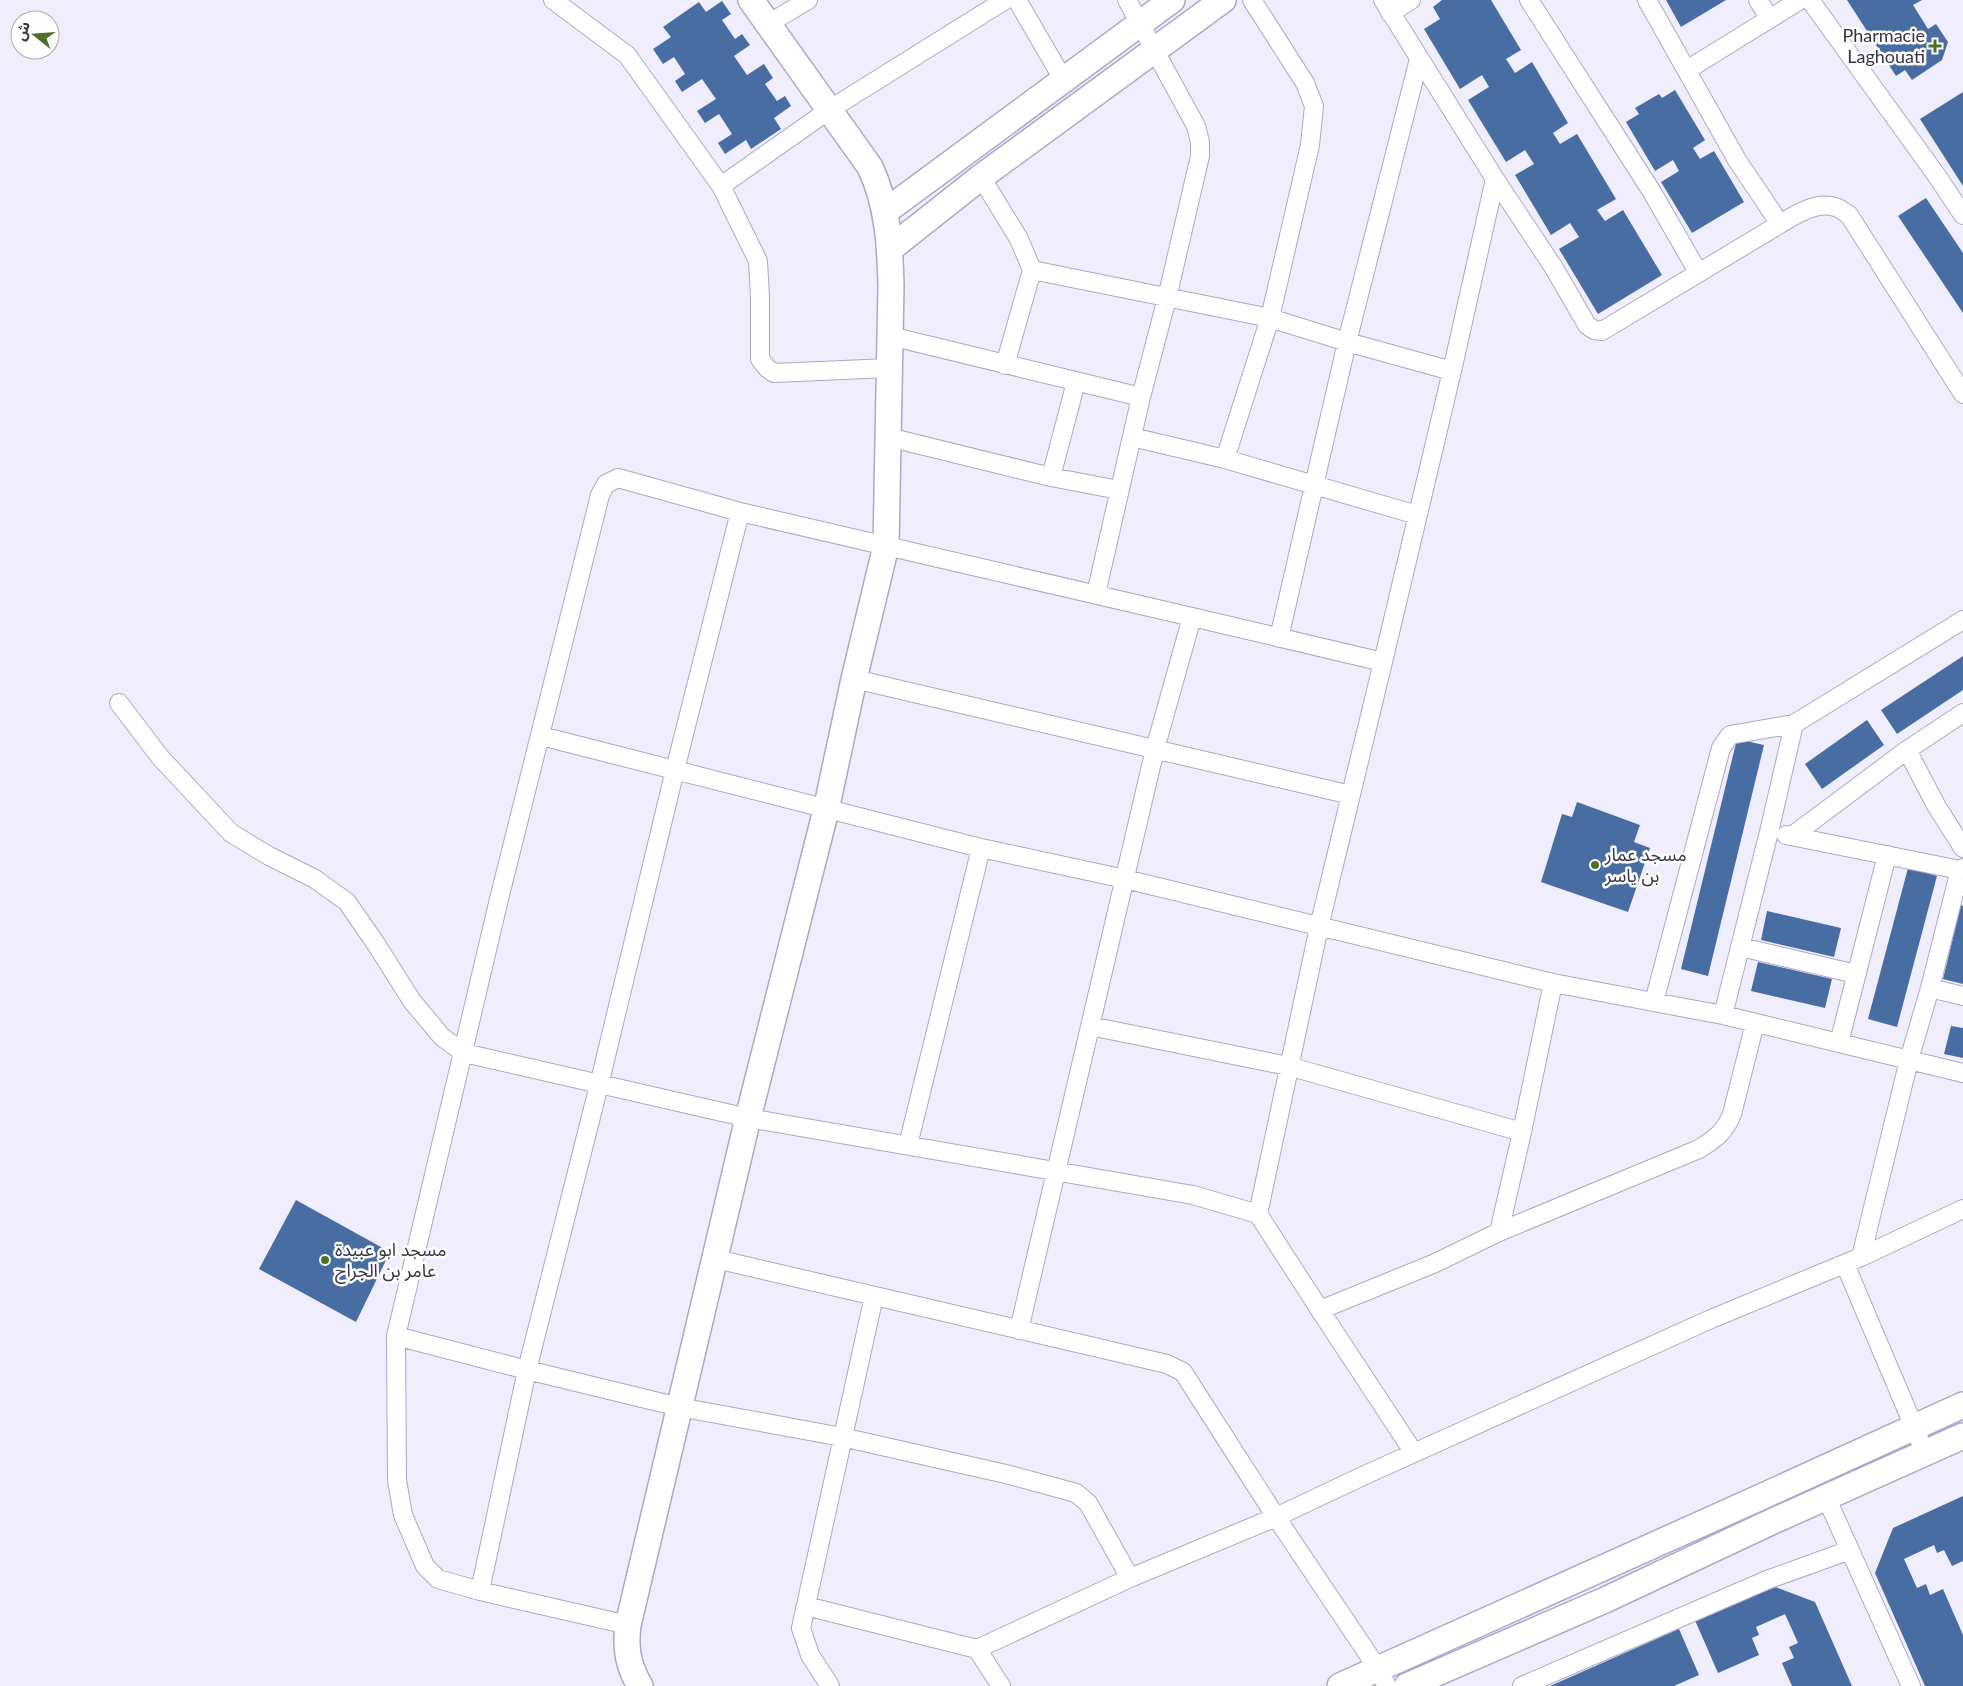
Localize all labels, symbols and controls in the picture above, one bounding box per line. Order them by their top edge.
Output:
north arrow [10,10,60,60]
text: ش [11,19,33,43]
place label: Pharmacie Laghouati [1843,24,1925,67]
marker: Pharmacie Laghouati [1929,40,1941,52]
place label: مسجد عمار بن ياسر [1604,843,1687,887]
marker: مسجد عمار بن ياسر [1589,859,1601,871]
place label: مسجد ابو عبيدة عامر بن الجراح [335,1238,446,1284]
marker: مسجد ابو عبيدة عامر بن الجراح [319,1254,331,1266]

